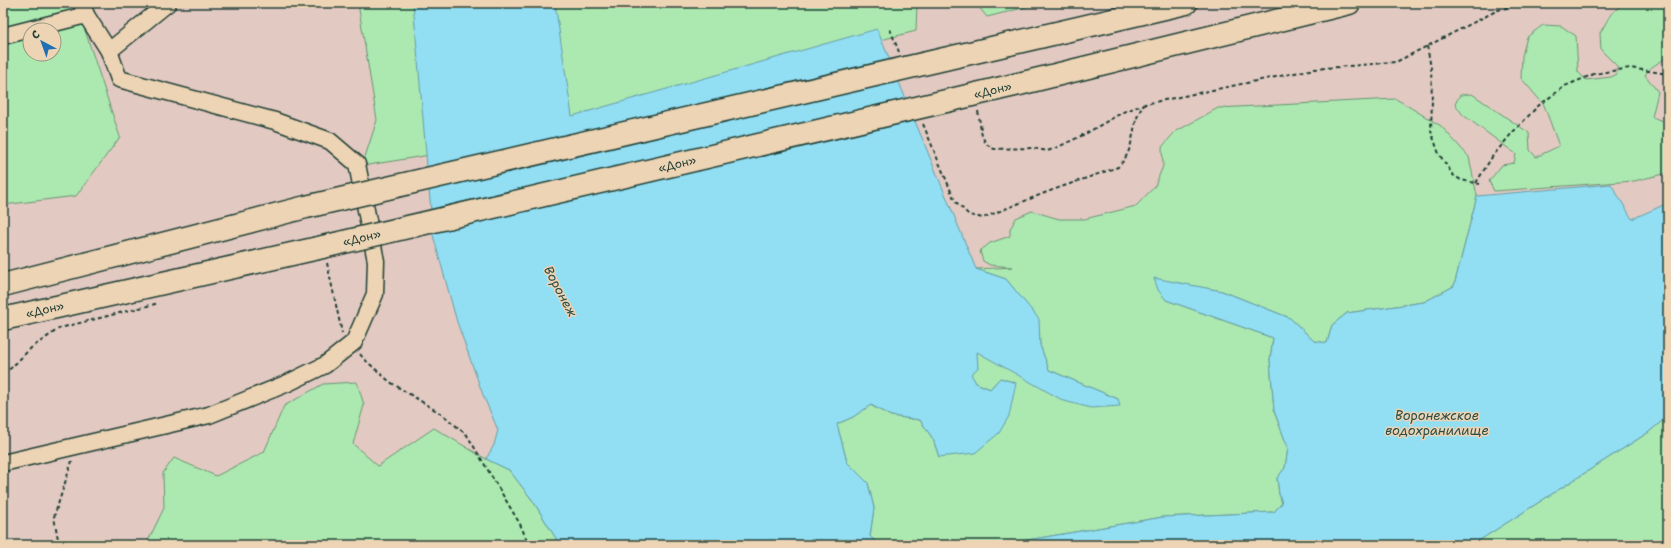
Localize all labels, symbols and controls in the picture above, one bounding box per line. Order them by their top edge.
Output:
north arrow [22,22,62,62]
text: С [28,27,43,43]
street label: «Дон» [972,78,1014,102]
street label: «Дон» [657,152,698,176]
street label: «Дон» [341,226,383,250]
water label: Воронеж [540,263,581,320]
street label: «Дон» [24,297,66,322]
water label: Воронежское водохранилище [1385,407,1489,439]

